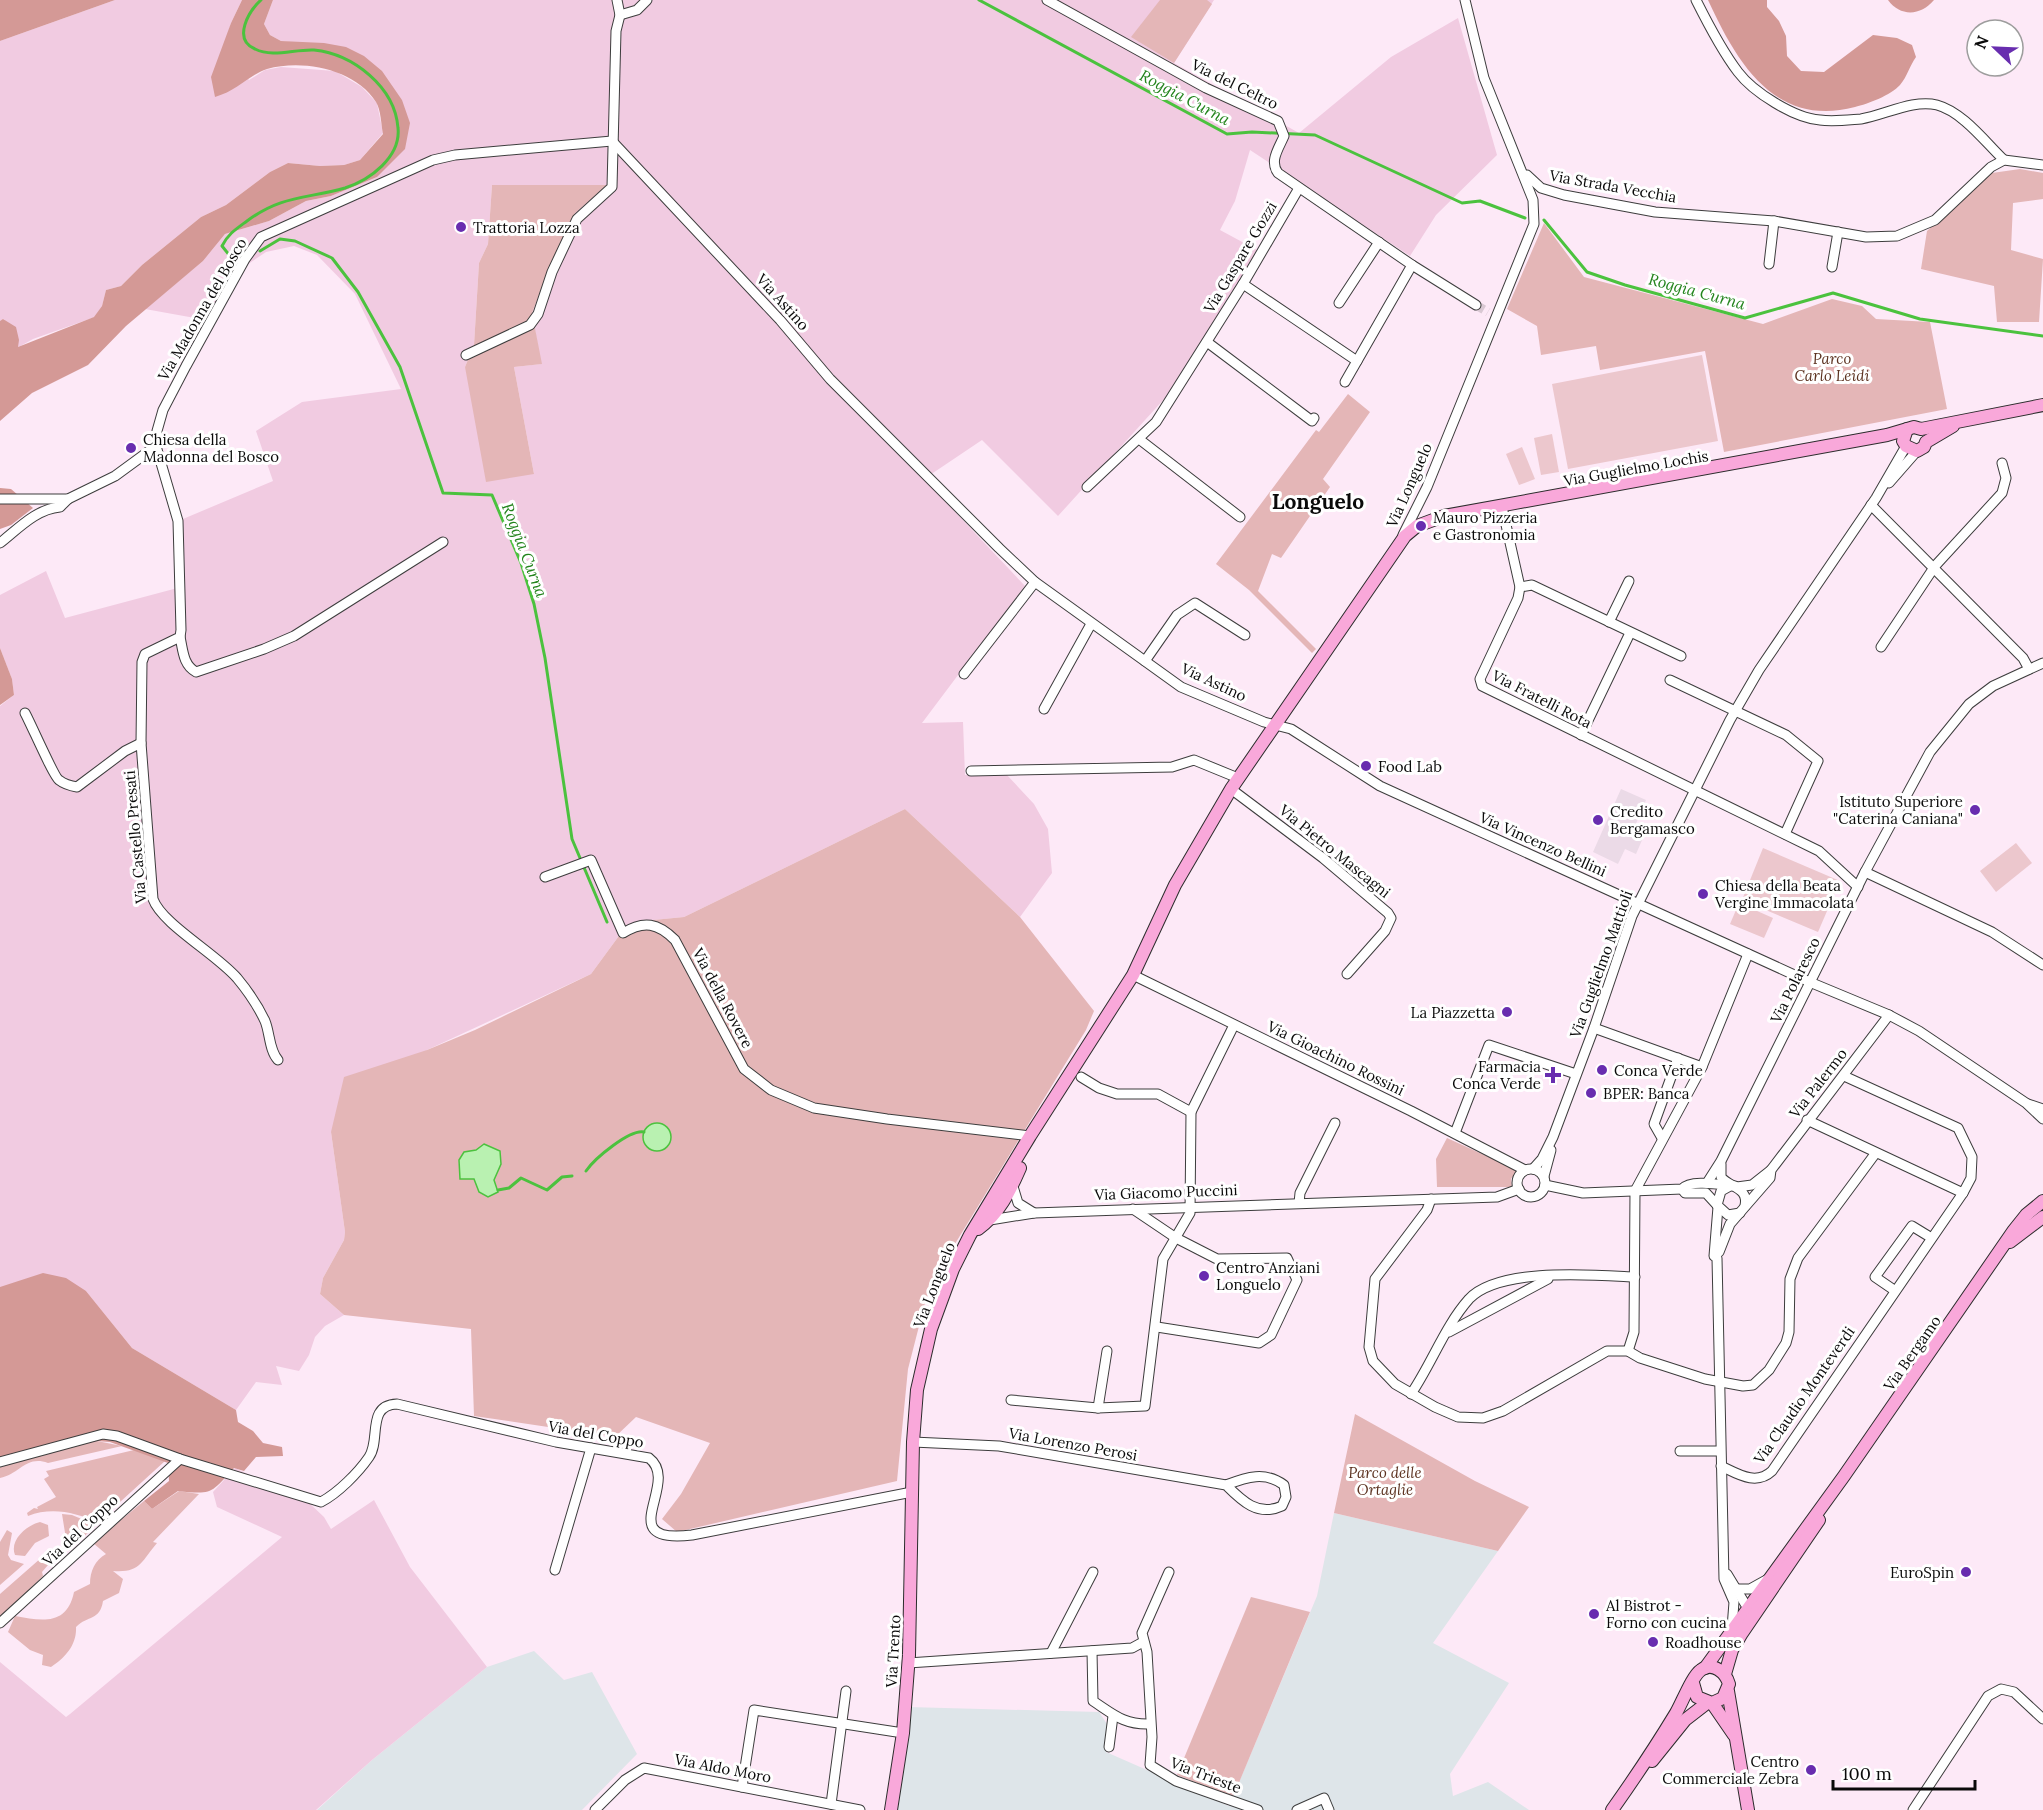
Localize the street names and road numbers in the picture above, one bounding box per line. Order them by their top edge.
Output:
street label: Via del Celtro [1188,54,1282,113]
street label: Via Strada Vecchia [1547,165,1678,207]
street label: Via Gaspare Gozzi [1199,198,1281,317]
street label: Via Madonna del Bosco [153,234,251,385]
street label: Via Astino [752,269,814,334]
street label: Via Longuelo [1382,440,1436,531]
street label: Via Guglielmo Lochis [1561,446,1710,490]
street label: Via Astino [1177,658,1250,705]
street label: Via Fratelli Rota [1488,665,1595,732]
street label: Via Castello Presati [120,770,150,905]
street label: Via Pietro Mascagni [1275,800,1394,902]
street label: Via Vincenzo Bellini [1476,807,1609,881]
street label: Via Guglielmo Mattioli [1565,888,1637,1041]
street label: Via Polaresco [1766,934,1824,1027]
street label: Via della Rovere [688,944,757,1051]
street label: Via Gioachino Rossini [1263,1016,1408,1099]
street label: Via Palermo [1784,1044,1851,1122]
street label: Via Giacomo Puccini [1093,1180,1238,1204]
street label: Via Longuelo [909,1239,959,1331]
street label: Via Bergamo [1879,1312,1945,1395]
street label: Via Claudio Monteverdi [1749,1323,1859,1468]
street label: Via del Coppo [546,1416,645,1452]
street label: Via Lorenzo Perosi [1006,1423,1139,1465]
street label: Via del Coppo [37,1490,122,1571]
street label: Via Trento [882,1614,904,1689]
street label: Via Aldo Moro [672,1749,773,1787]
street label: Via Trieste [1167,1752,1244,1797]

